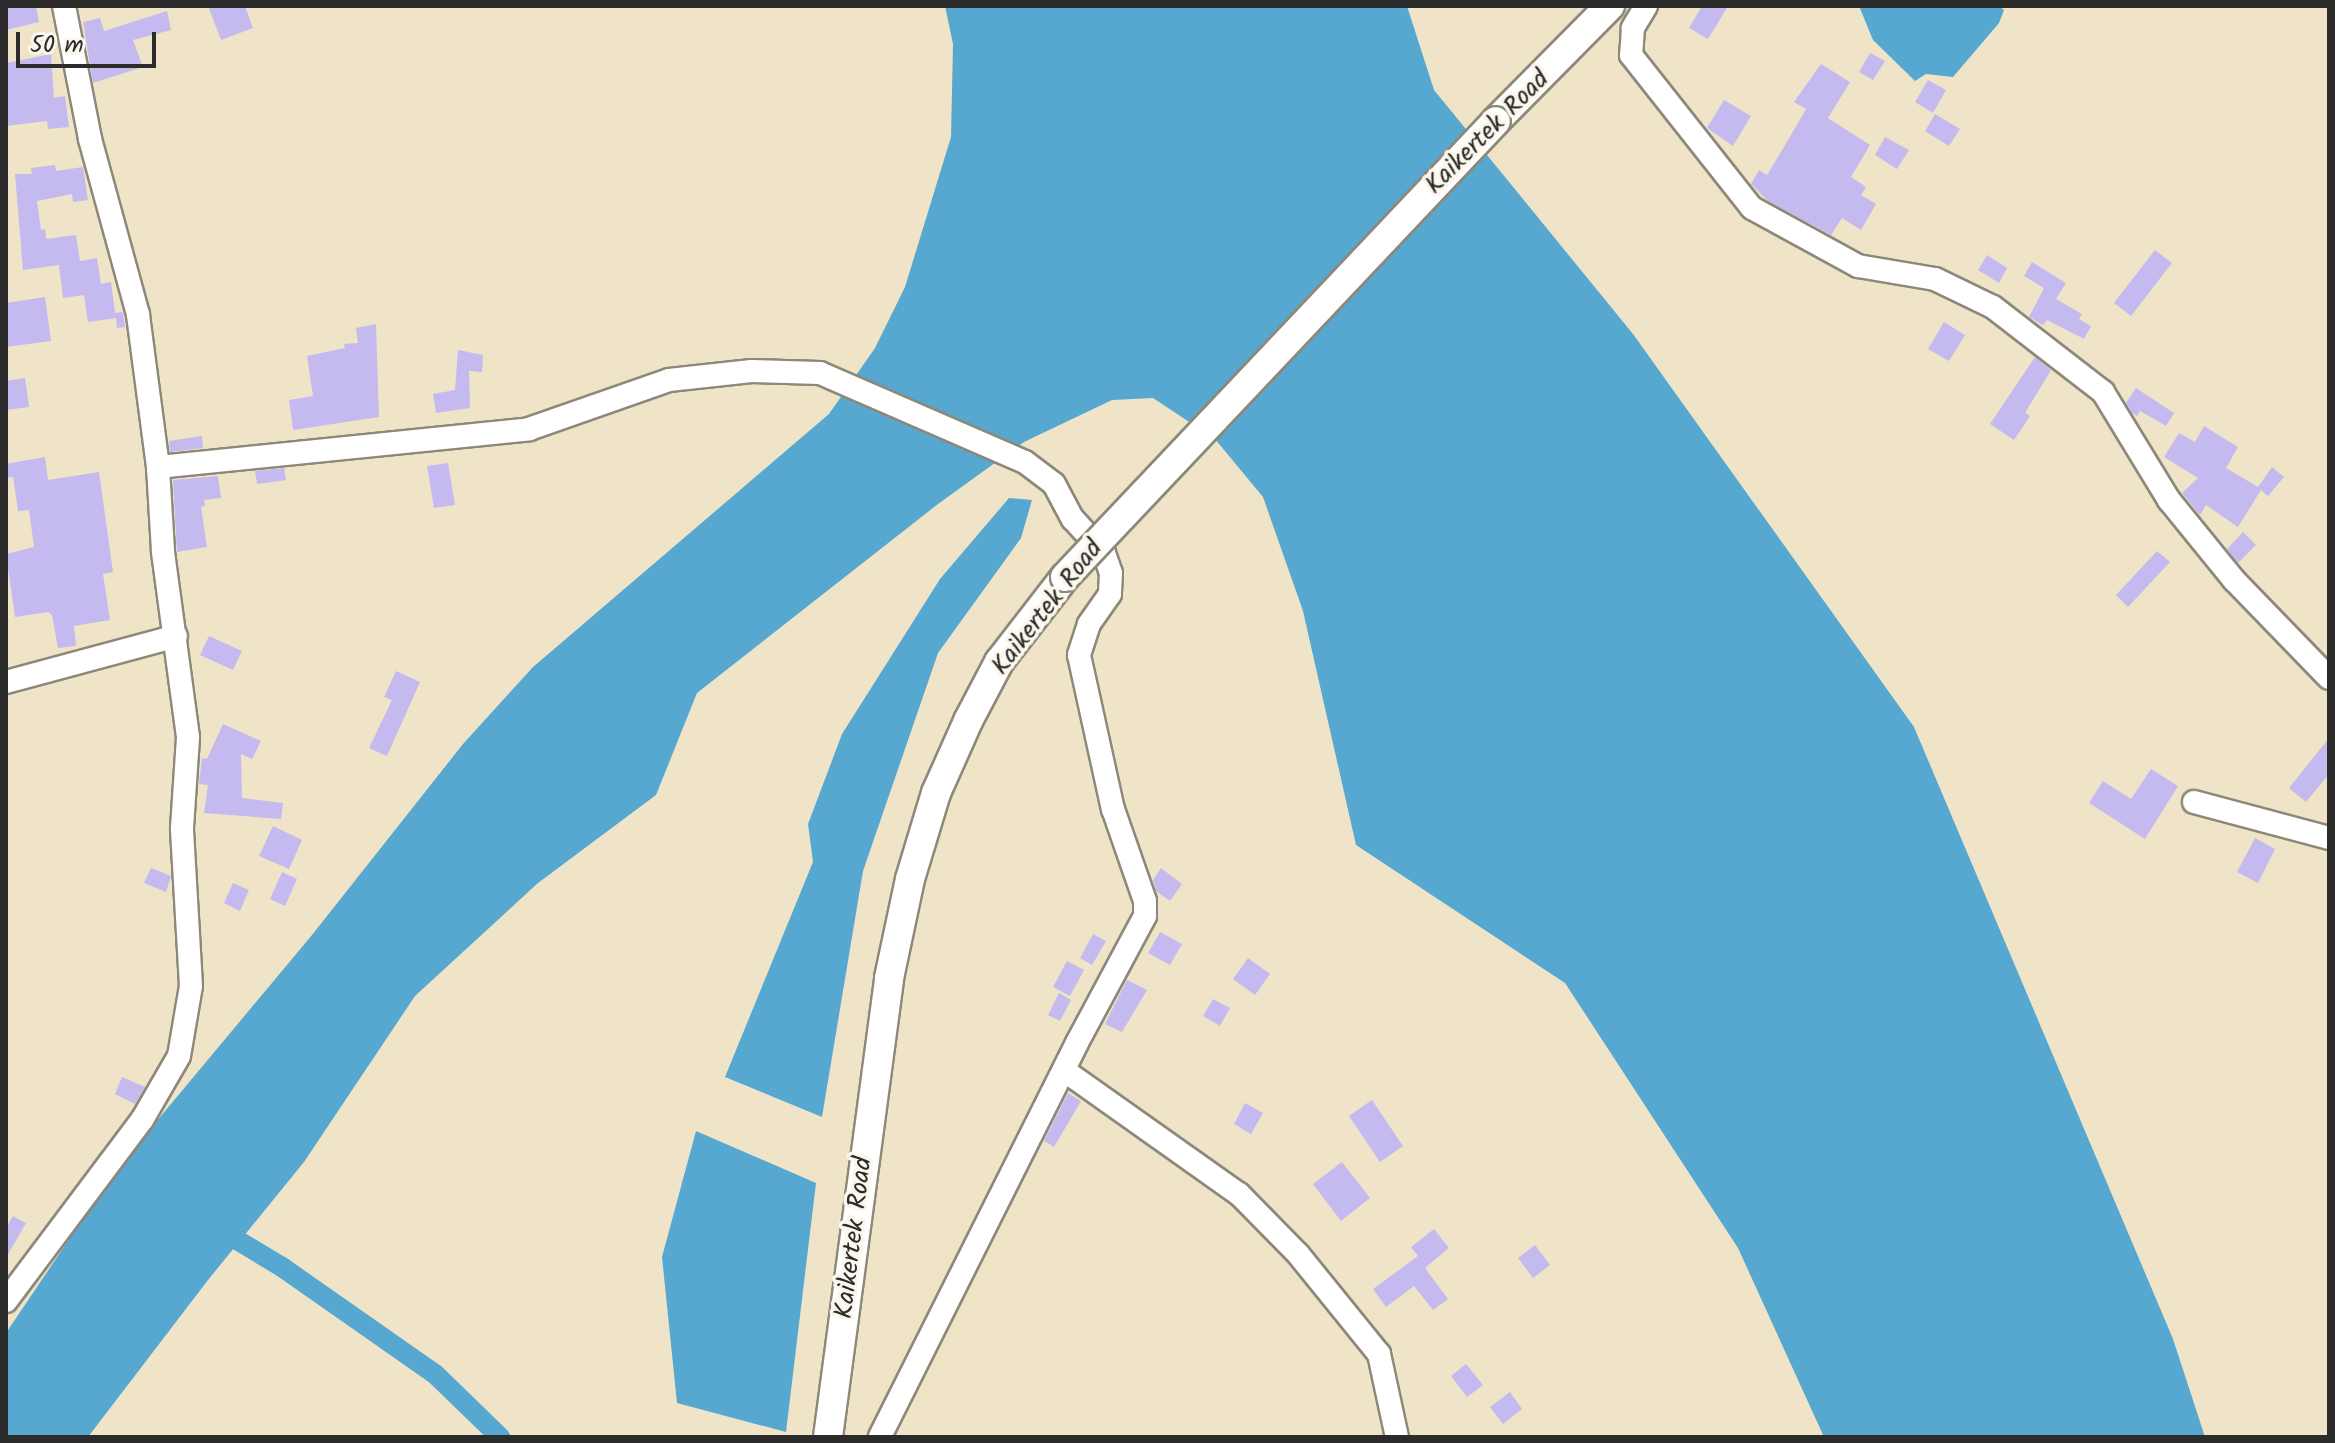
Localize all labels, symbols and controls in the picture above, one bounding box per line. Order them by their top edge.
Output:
scale bar [20,16,160,66]
text: 50 m [30,26,84,65]
street label: Kaikertek Road [1419,64,1557,202]
street label: Kaikertek Road [986,534,1110,682]
street label: Kaikertek Road [830,1155,880,1321]

